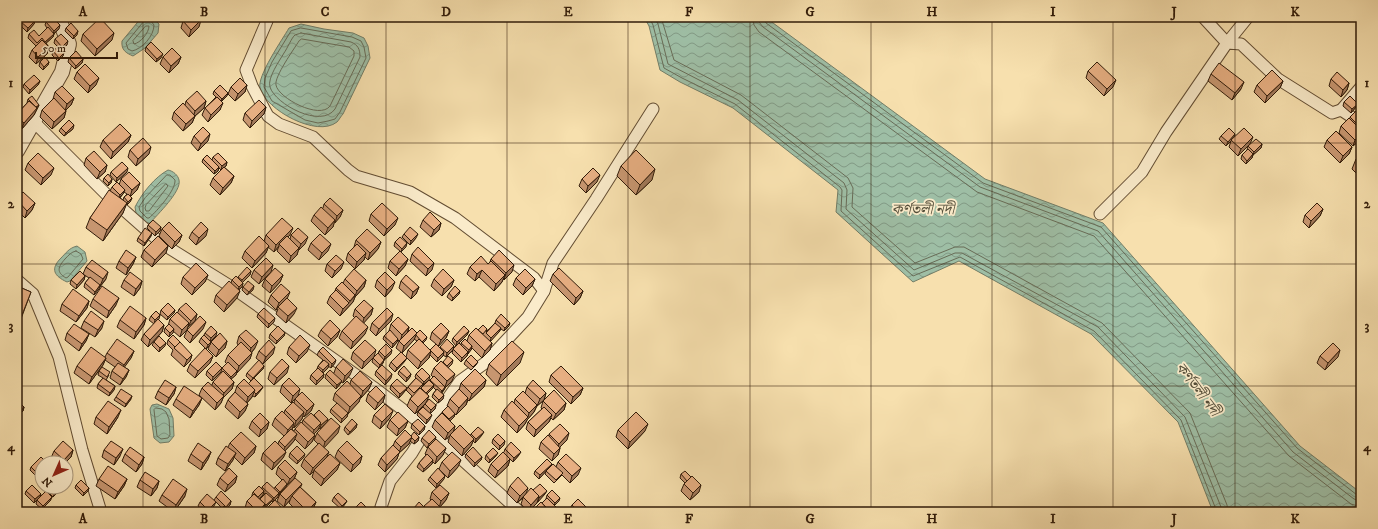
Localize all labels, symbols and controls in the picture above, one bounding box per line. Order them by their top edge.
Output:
text: A [78,4,88,20]
text: B [200,4,208,20]
text: C [321,4,330,20]
text: D [441,4,451,20]
text: E [563,4,573,20]
text: F [685,4,694,20]
text: G [805,4,815,20]
text: H [927,4,938,20]
text: I [1050,4,1056,20]
text: J [1169,4,1177,21]
text: K [1290,4,1300,20]
scale bar [36,34,117,60]
text: 50 m [42,41,66,56]
text: 1 [9,75,14,91]
text: 1 [1365,75,1370,91]
text: 2 [8,196,15,212]
text: 2 [1364,196,1371,212]
water label: কর্ণতলী নদী [892,200,956,219]
text: 3 [9,318,14,334]
text: 3 [1365,318,1370,334]
water label: কর্ণতলী নদী [1171,359,1225,422]
text: 4 [6,439,15,456]
text: 4 [1362,439,1371,456]
north arrow [34,455,74,495]
text: N [39,473,56,490]
text: A [78,511,88,527]
text: B [200,511,208,527]
text: C [321,511,330,527]
text: D [441,511,451,527]
text: E [563,511,573,527]
text: F [685,511,694,527]
text: G [805,511,815,527]
text: H [927,511,938,527]
text: I [1050,511,1056,527]
text: J [1169,511,1177,528]
text: K [1290,511,1300,527]

